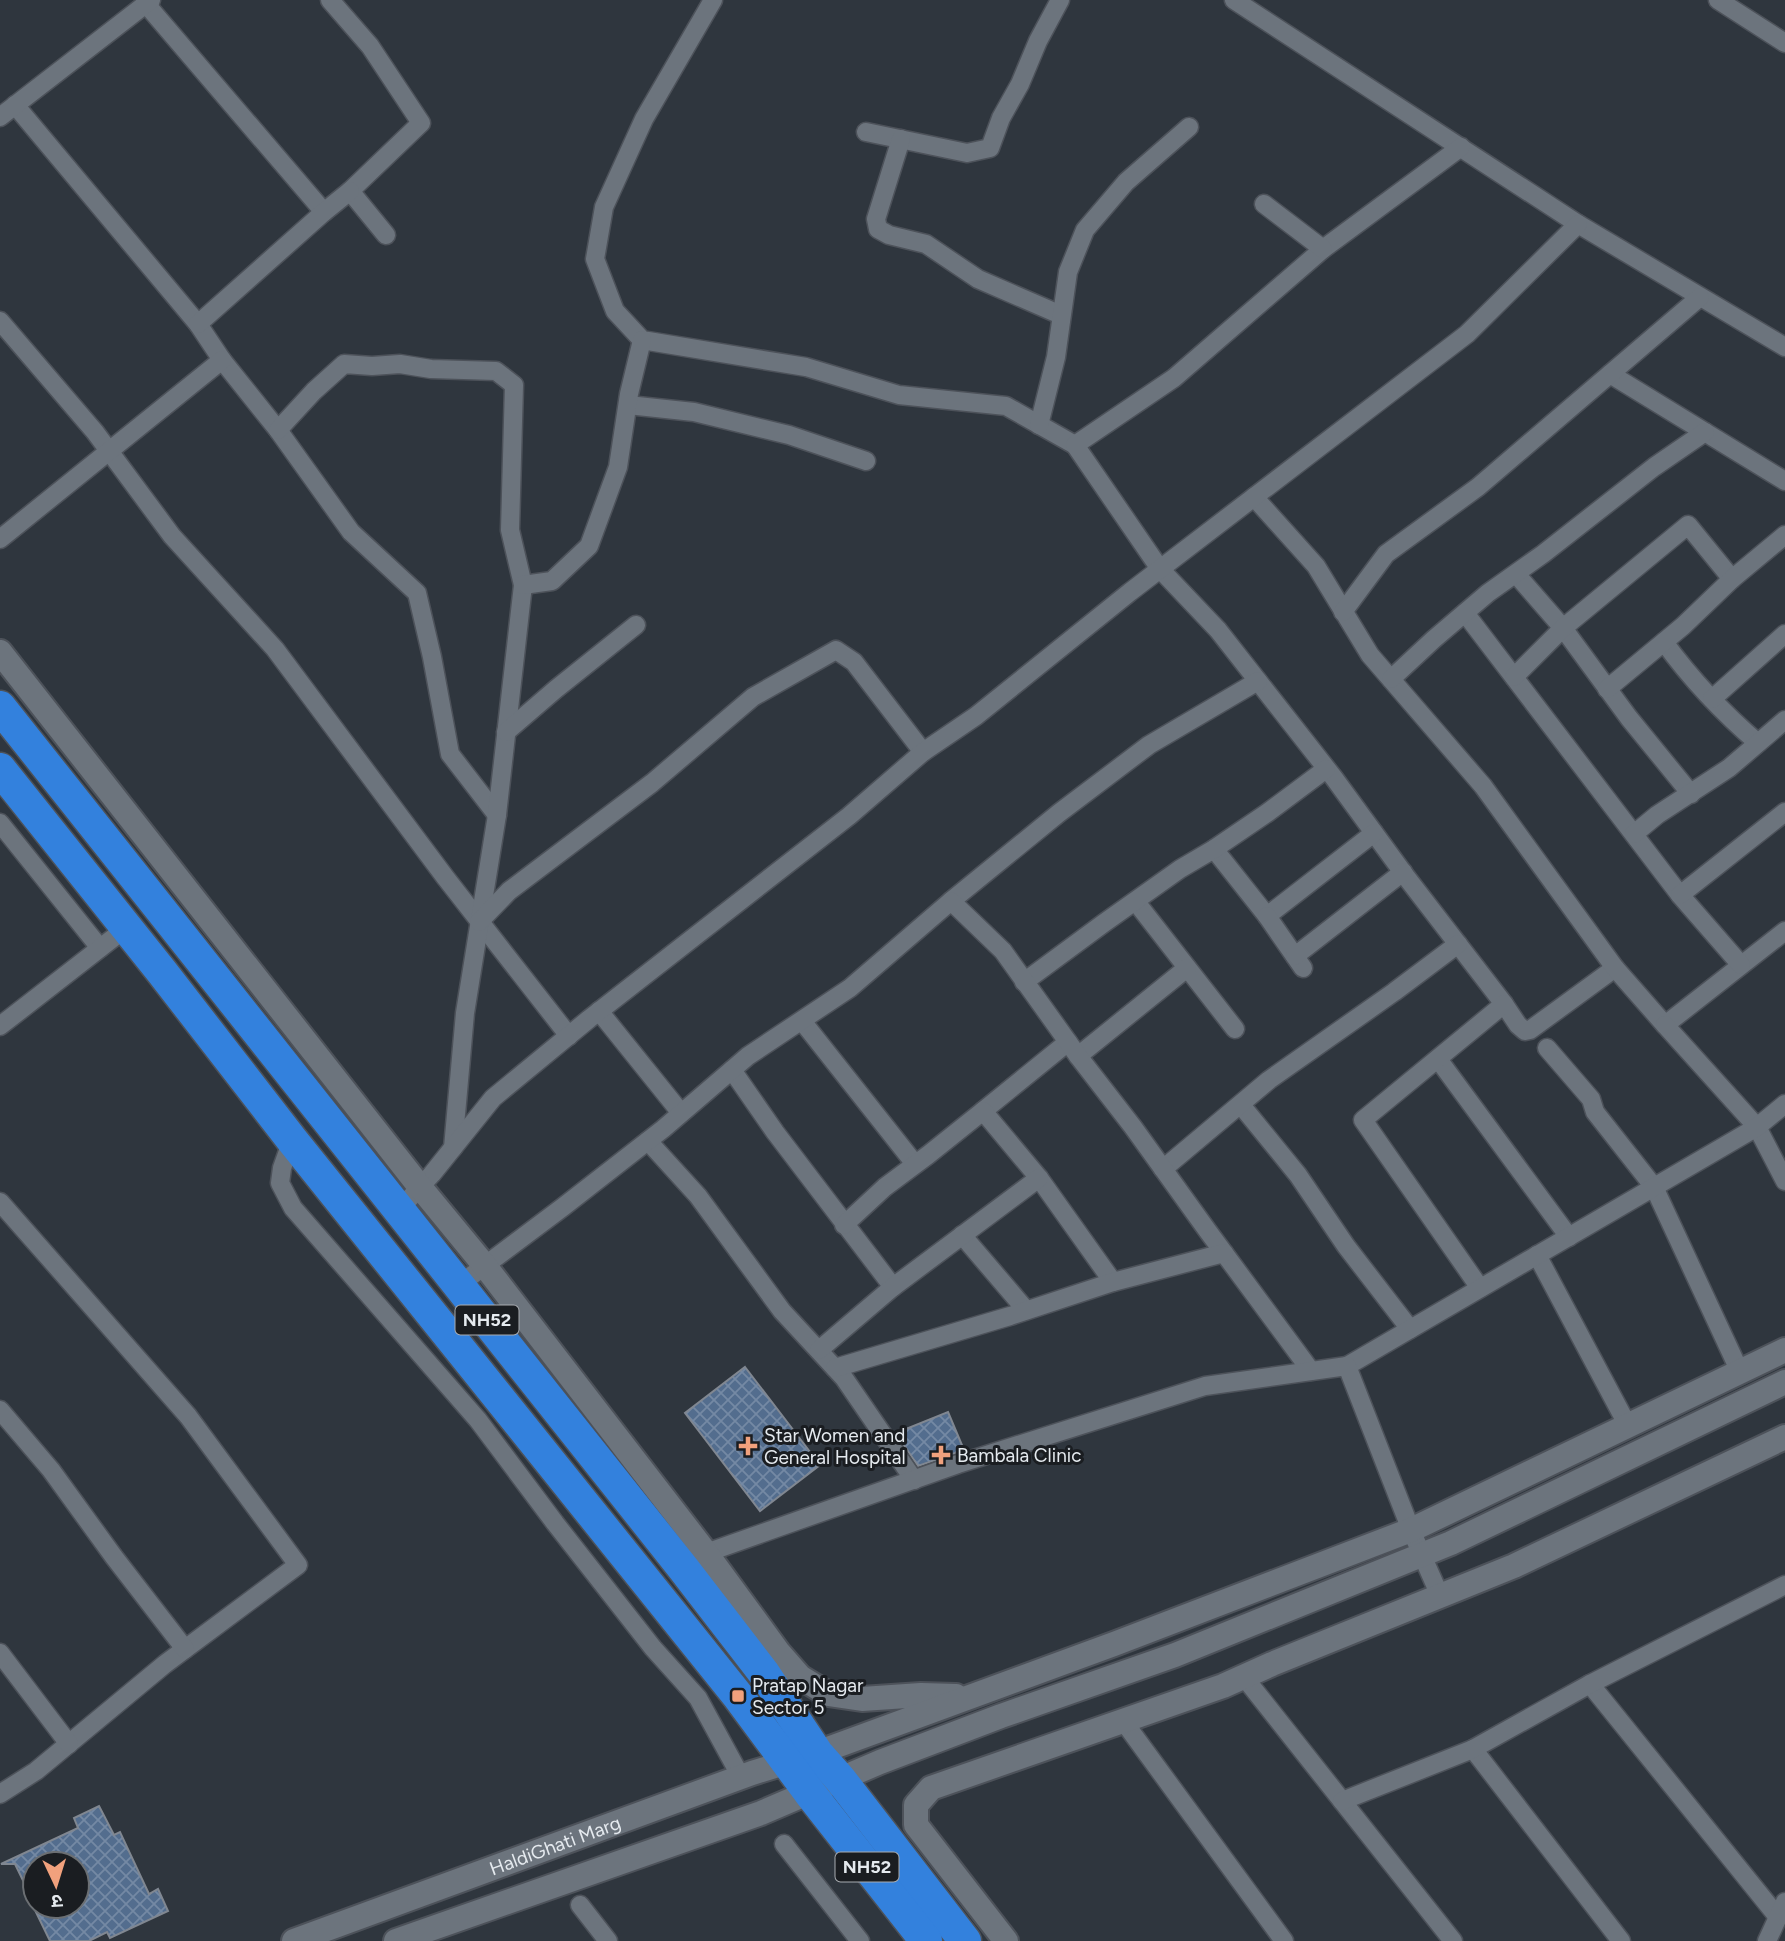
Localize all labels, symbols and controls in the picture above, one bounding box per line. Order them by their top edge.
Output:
road number: NH52 [456,1306,518,1335]
place label: Star Women and General Hospital [764,1424,906,1469]
marker: Star Women and General Hospital [738,1436,758,1456]
place label: Bambala Clinic [957,1444,1081,1467]
marker: Bambala Clinic [931,1445,951,1465]
place label: Pratap Nagar Sector 5 [752,1674,864,1719]
marker: Pratap Nagar Sector 5 [730,1688,746,1704]
street label: HaldiGhati Marg [486,1811,624,1880]
north arrow [21,1850,91,1920]
road number: NH52 [836,1853,898,1882]
text: उ [50,1890,64,1913]

